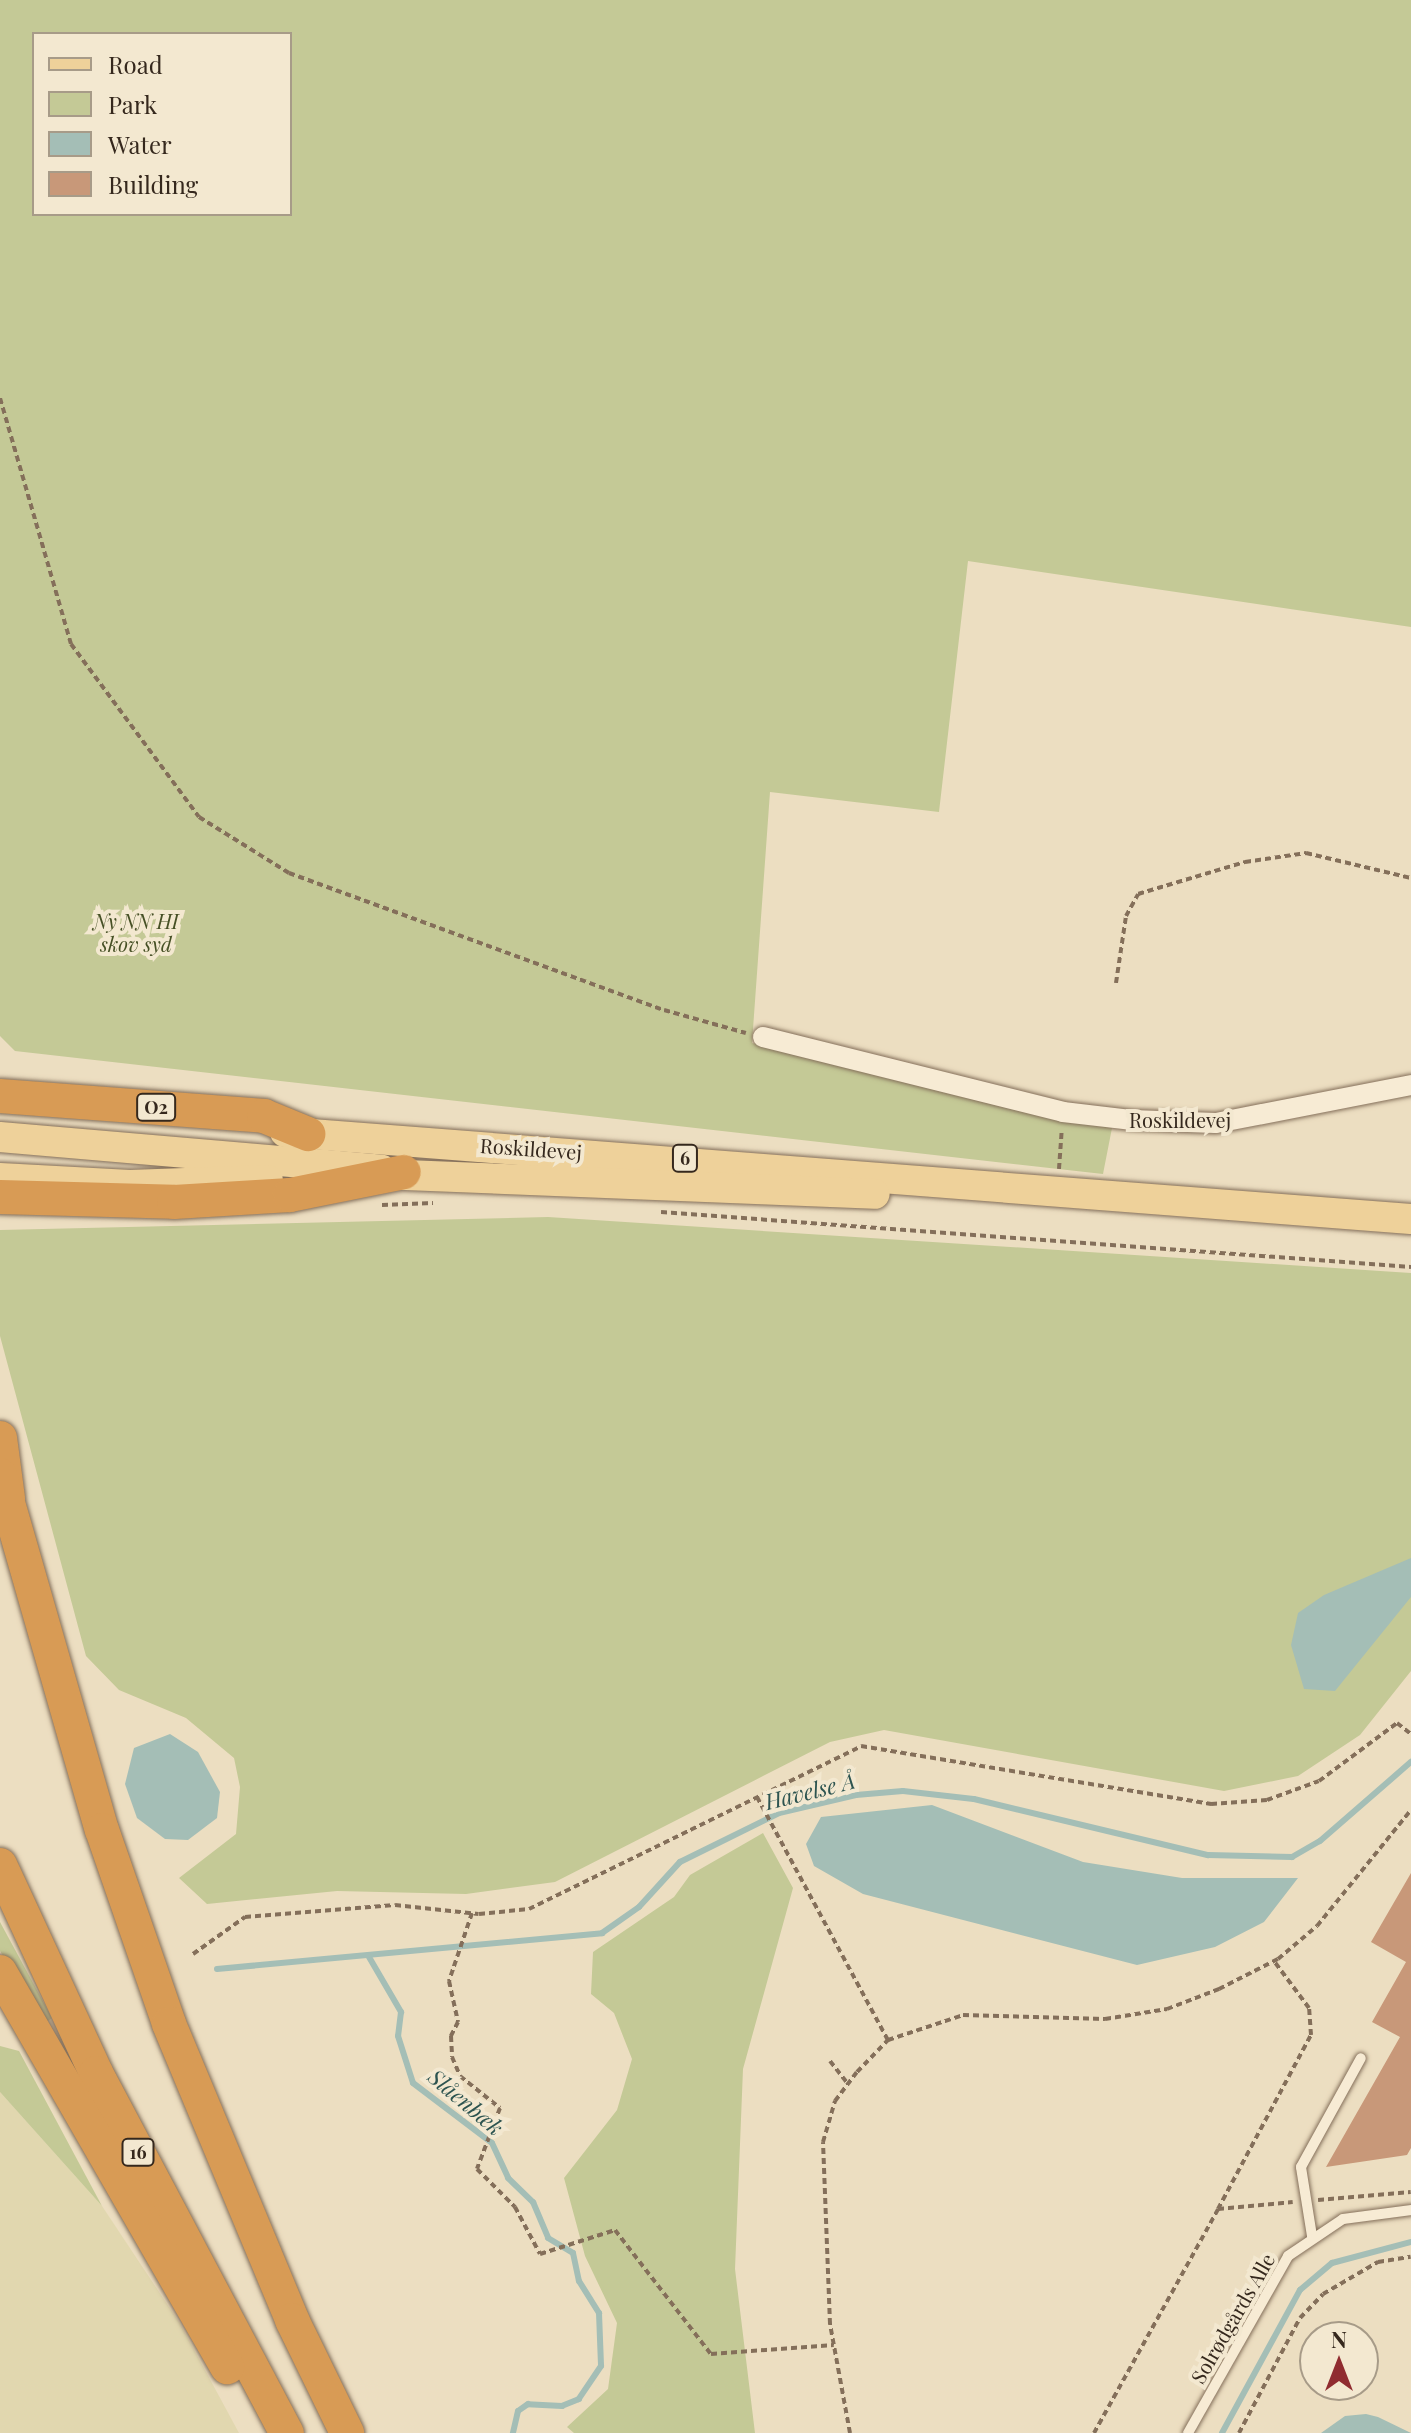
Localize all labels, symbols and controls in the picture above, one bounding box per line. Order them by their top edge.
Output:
legend [32,32,292,216]
text: Road [108,48,163,80]
text: Park [108,88,157,120]
text: Water [108,128,172,160]
text: Building [108,168,198,200]
park label: Ny NN HI skov syd [93,908,179,955]
road number: O2 [136,1093,176,1121]
street label: Roskildevej [1129,1107,1231,1131]
street label: Roskildevej [479,1132,583,1164]
road number: 6 [671,1144,699,1172]
water label: Havelse Å [762,1767,858,1815]
water label: Slåenbæk [423,2063,509,2141]
road number: 16 [120,2138,156,2166]
street label: Solrødgårds Alle [1185,2248,1279,2388]
north arrow [1299,2321,1379,2401]
text: N [1331,2324,1347,2354]

